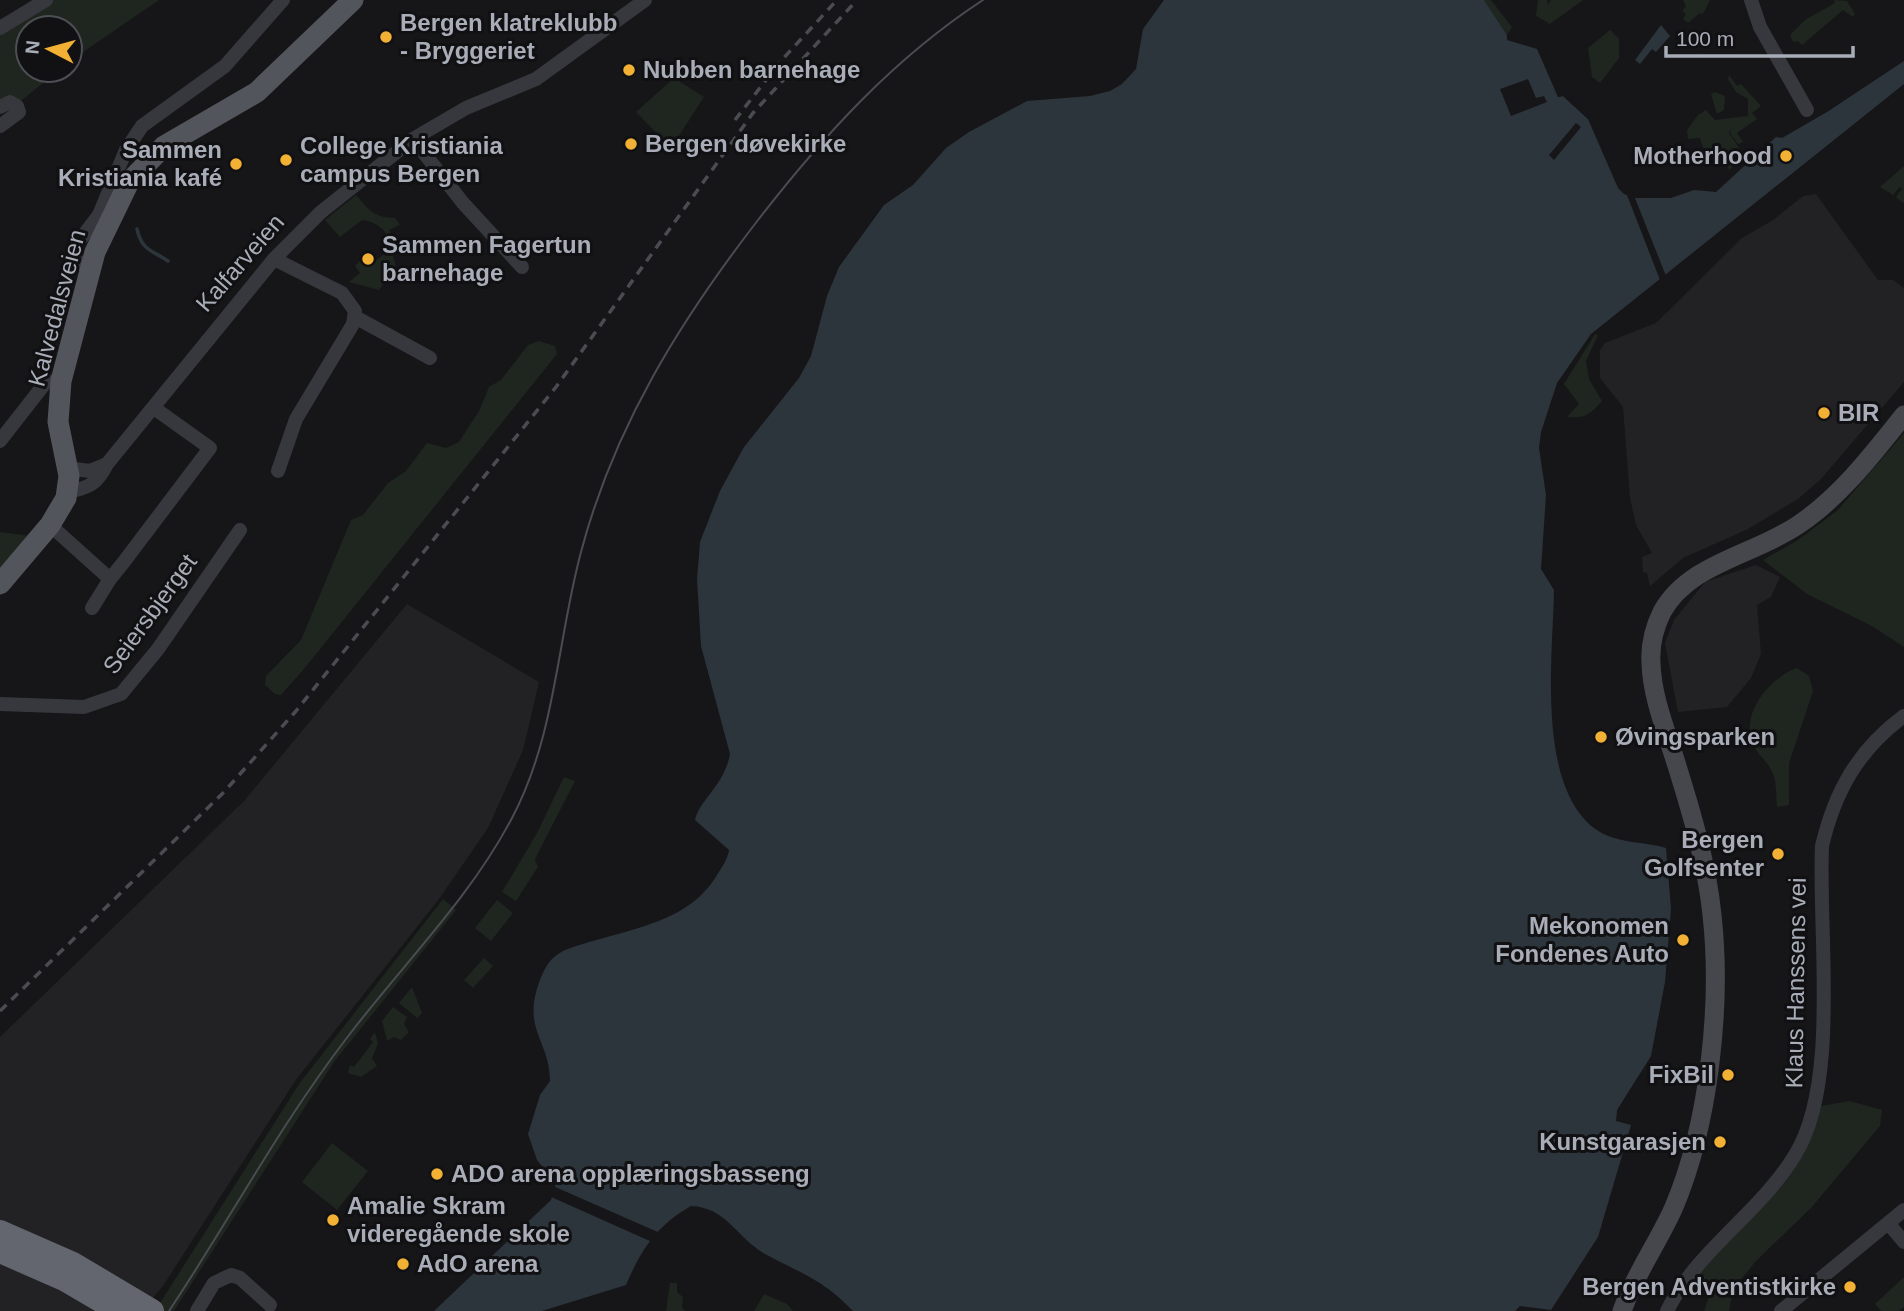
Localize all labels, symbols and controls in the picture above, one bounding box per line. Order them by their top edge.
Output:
place label: Bergen klatreklubb - Bryggeriet [400,9,617,64]
north arrow [14,14,84,84]
scale bar [1666,14,1853,58]
text: 100 m [1676,27,1734,50]
marker: Bergen klatreklubb - Bryggeriet [378,29,394,45]
text: N [21,39,44,55]
place label: Nubben barnehage [643,56,860,83]
marker: Nubben barnehage [621,62,637,78]
place label: Bergen døvekirke [645,130,846,157]
place label: College Kristiania campus Bergen [300,132,503,187]
place label: Sammen Kristiania kafé [58,136,222,191]
marker: Bergen døvekirke [623,136,639,152]
place label: Motherhood [1633,142,1772,169]
marker: Motherhood [1778,148,1794,164]
marker: College Kristiania campus Bergen [278,152,294,168]
marker: Sammen Kristiania kafé [228,156,244,172]
street label: Kalfarveien [190,209,289,317]
street label: Kalvedalsveien [23,226,90,389]
place label: Sammen Fagertun barnehage [382,231,591,286]
marker: Sammen Fagertun barnehage [360,251,376,267]
place label: BIR [1838,399,1879,426]
marker: BIR [1816,405,1832,421]
street label: Seiersbjerget [97,548,202,679]
place label: Øvingsparken [1615,723,1775,750]
marker: Øvingsparken [1593,729,1609,745]
place label: Bergen Golfsenter [1644,826,1764,881]
marker: Bergen Golfsenter [1770,846,1786,862]
street label: Klaus Hanssens vei [1780,877,1811,1089]
place label: Mekonomen Fondenes Auto [1495,912,1669,967]
marker: Mekonomen Fondenes Auto [1675,932,1691,948]
place label: FixBil [1649,1061,1714,1088]
marker: FixBil [1720,1067,1736,1083]
place label: Kunstgarasjen [1539,1128,1706,1155]
marker: Kunstgarasjen [1712,1134,1728,1150]
place label: ADO arena opplæringsbasseng [451,1160,810,1187]
marker: ADO arena opplæringsbasseng [429,1166,445,1182]
place label: Amalie Skram videregående skole [347,1192,570,1247]
marker: Amalie Skram videregående skole [325,1212,341,1228]
place label: AdO arena [417,1250,539,1277]
marker: AdO arena [395,1256,411,1272]
place label: Bergen Adventistkirke [1582,1273,1836,1300]
marker: Bergen Adventistkirke [1842,1279,1858,1295]

